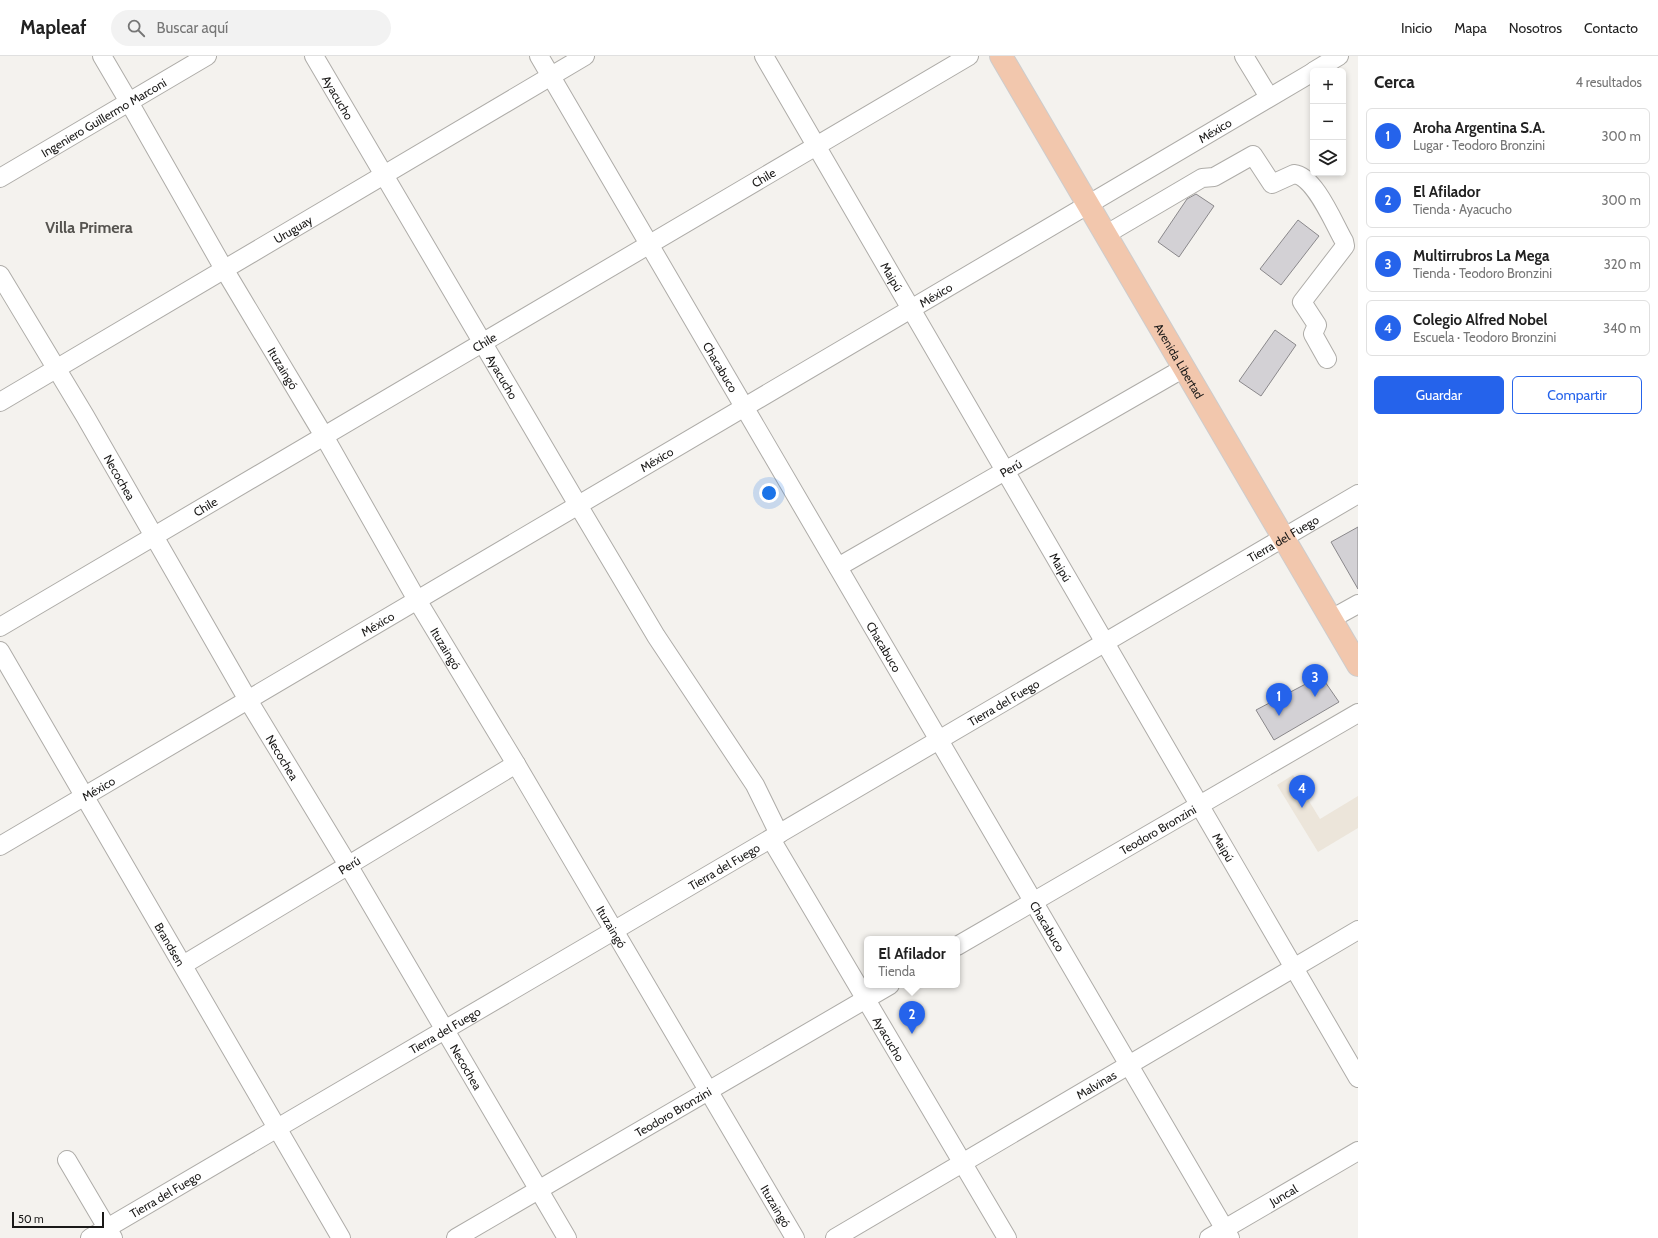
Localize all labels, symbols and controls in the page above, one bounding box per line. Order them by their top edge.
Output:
search box [111,10,391,46]
text: Mapleaf [20,16,87,39]
icon: search [125,17,147,39]
text: Buscar aquí [157,19,228,37]
text: Inicio [1401,19,1432,37]
text: Mapa [1454,19,1487,37]
text: Nosotros [1509,19,1562,37]
text: Contacto [1584,19,1638,37]
map controls [1310,68,1346,176]
button: + [1310,68,1346,104]
street label: Ayacucho [319,72,357,123]
text: Cerca [1374,72,1415,92]
street label: Ingeniero Guillermo Marconi [38,74,169,160]
text: 4 resultados [1575,74,1642,90]
button: − [1310,104,1346,140]
street label: México [1195,114,1234,146]
text: Aroha Argentina S.A. [1413,119,1545,137]
text: 1 [1386,128,1390,144]
text: 300 m [1601,128,1641,144]
text: Lugar · Teodoro Bronzini [1413,137,1545,153]
button: layers [1310,140,1346,176]
street label: Chile [749,164,778,190]
text: El Afilador [1413,183,1480,201]
text: 2 [1385,192,1391,208]
text: 300 m [1601,192,1641,208]
text: Tienda · Ayacucho [1413,201,1512,217]
street label: Uruguay [271,212,315,246]
district label: Villa Primera [45,218,133,237]
text: Multirrubros La Mega [1413,247,1549,265]
text: 3 [1384,256,1392,272]
text: 320 m [1604,256,1641,272]
street label: Maipú [878,259,906,294]
text: Tienda · Teodoro Bronzini [1413,265,1552,281]
street label: México [916,279,955,310]
text: Colegio Alfred Nobel [1413,311,1547,329]
street label: Avenida Libertad [1152,320,1207,401]
text: 4 [1384,320,1392,336]
text: 340 m [1603,320,1641,336]
street label: Chile [469,329,499,355]
text: Escuela · Teodoro Bronzini [1413,329,1556,345]
street label: Chacabuco [700,339,741,395]
street label: Ituzaingó [265,344,302,392]
street label: Ayacucho [484,352,522,402]
button: Guardar [1374,376,1504,414]
button: Compartir [1512,376,1642,414]
street label: México [637,443,676,475]
street label: Necochea [101,451,139,503]
street label: Perú [997,456,1024,480]
your location [759,483,779,503]
street label: Chile [190,493,220,519]
street label: Tierra del Fuego [1244,511,1322,565]
street label: Maipú [1047,550,1075,584]
street label: México [358,608,397,639]
street label: Chacabuco [864,619,905,675]
street label: Ituzaingó [428,624,465,672]
pin: 3 [1302,664,1328,697]
street label: Tierra del Fuego [965,675,1042,729]
pin: 1 [1266,683,1292,716]
street label: Necochea [263,732,302,783]
street label: México [79,772,118,804]
pin: 4 [1289,775,1315,808]
street label: Teodoro Bronzini [1117,801,1199,858]
street label: Maipú [1210,830,1238,864]
street label: Tierra del Fuego [686,839,763,893]
street label: Perú [335,852,363,877]
street label: Chacabuco [1027,898,1068,954]
street label: Ituzaingó [593,903,630,951]
street label: Brandsen [152,920,189,969]
popup [864,936,960,988]
text: El Afilador [878,945,946,963]
text: Tienda [878,963,915,979]
pin: 2 [899,1001,925,1034]
street label: Tierra del Fuego [406,1003,483,1057]
street label: Ayacucho [870,1014,908,1064]
street label: Necochea [447,1041,486,1092]
street label: Malvinas [1073,1067,1119,1102]
street label: Teodoro Bronzini [632,1083,714,1140]
street label: Tierra del Fuego [127,1167,204,1221]
street label: Juncal [1266,1181,1300,1209]
street label: Ituzaingó [758,1182,795,1230]
scale bar [12,1210,104,1229]
text: 50 m [18,1212,44,1226]

